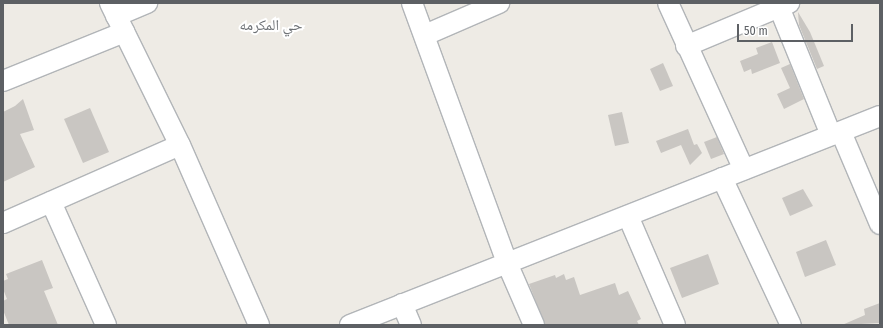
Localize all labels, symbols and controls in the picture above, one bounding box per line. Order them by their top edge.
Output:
scale bar [739,16,855,42]
district label: حي المكرمه [240,17,302,35]
text: 50 m [744,24,768,38]

